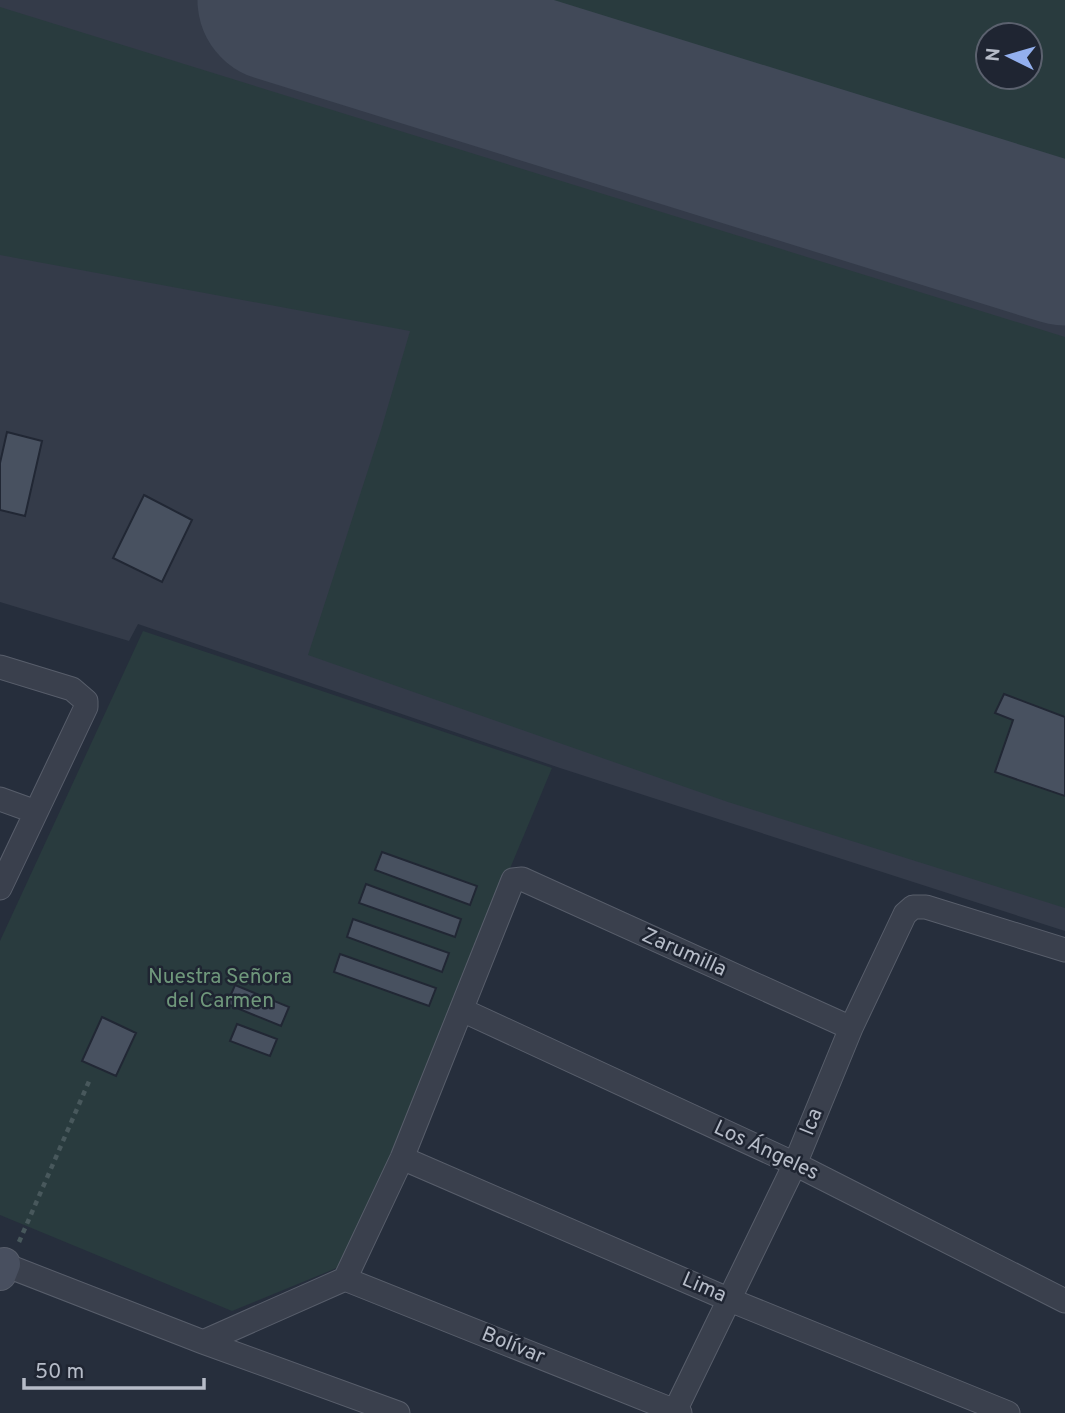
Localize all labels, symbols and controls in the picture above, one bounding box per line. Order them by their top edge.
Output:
north arrow [974,21,1044,91]
text: N [982,47,1007,63]
street label: Zarumilla [637,922,731,984]
park label: Nuestra Señora del Carmen [148,964,292,1015]
street label: Ica [794,1104,830,1140]
street label: Los Ángeles [709,1114,823,1187]
street label: Lima [678,1267,730,1309]
street label: Bolívar [477,1321,549,1371]
scale bar [24,1346,205,1390]
text: 50 m [35,1359,84,1386]

